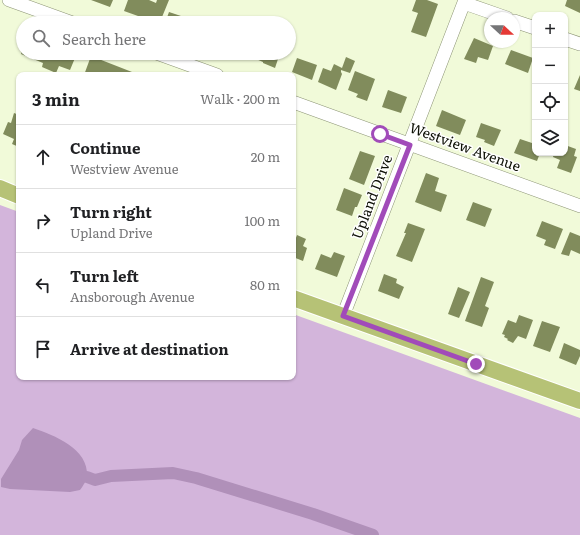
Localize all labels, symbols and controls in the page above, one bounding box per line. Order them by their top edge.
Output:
north arrow [484,12,520,48]
map controls [532,12,568,156]
button: + [532,12,568,48]
search box [16,16,296,60]
icon: search [30,27,52,49]
text: Search here [62,27,146,50]
button: − [532,48,568,84]
button: locate [532,84,568,120]
text: 3 min [32,86,80,111]
text: Walk · 200 m [200,89,280,108]
street label: Westview Avenue [407,117,524,175]
button: layers [532,120,568,156]
route start [371,125,389,143]
text: Continue [70,136,140,159]
icon: ahead [32,146,54,168]
text: 20 m [251,147,280,166]
street label: Upland Drive [346,152,396,242]
text: Westview Avenue [70,159,179,178]
text: Turn right [70,200,152,223]
icon: right [32,210,54,232]
text: 100 m [244,211,280,230]
text: Upland Drive [70,223,153,242]
text: Turn left [70,264,139,287]
icon: left [32,274,54,296]
text: 80 m [250,275,280,294]
text: Ansborough Avenue [70,287,195,306]
text: Arrive at destination [70,337,229,360]
icon: arrive [32,338,54,360]
route end [467,355,485,373]

